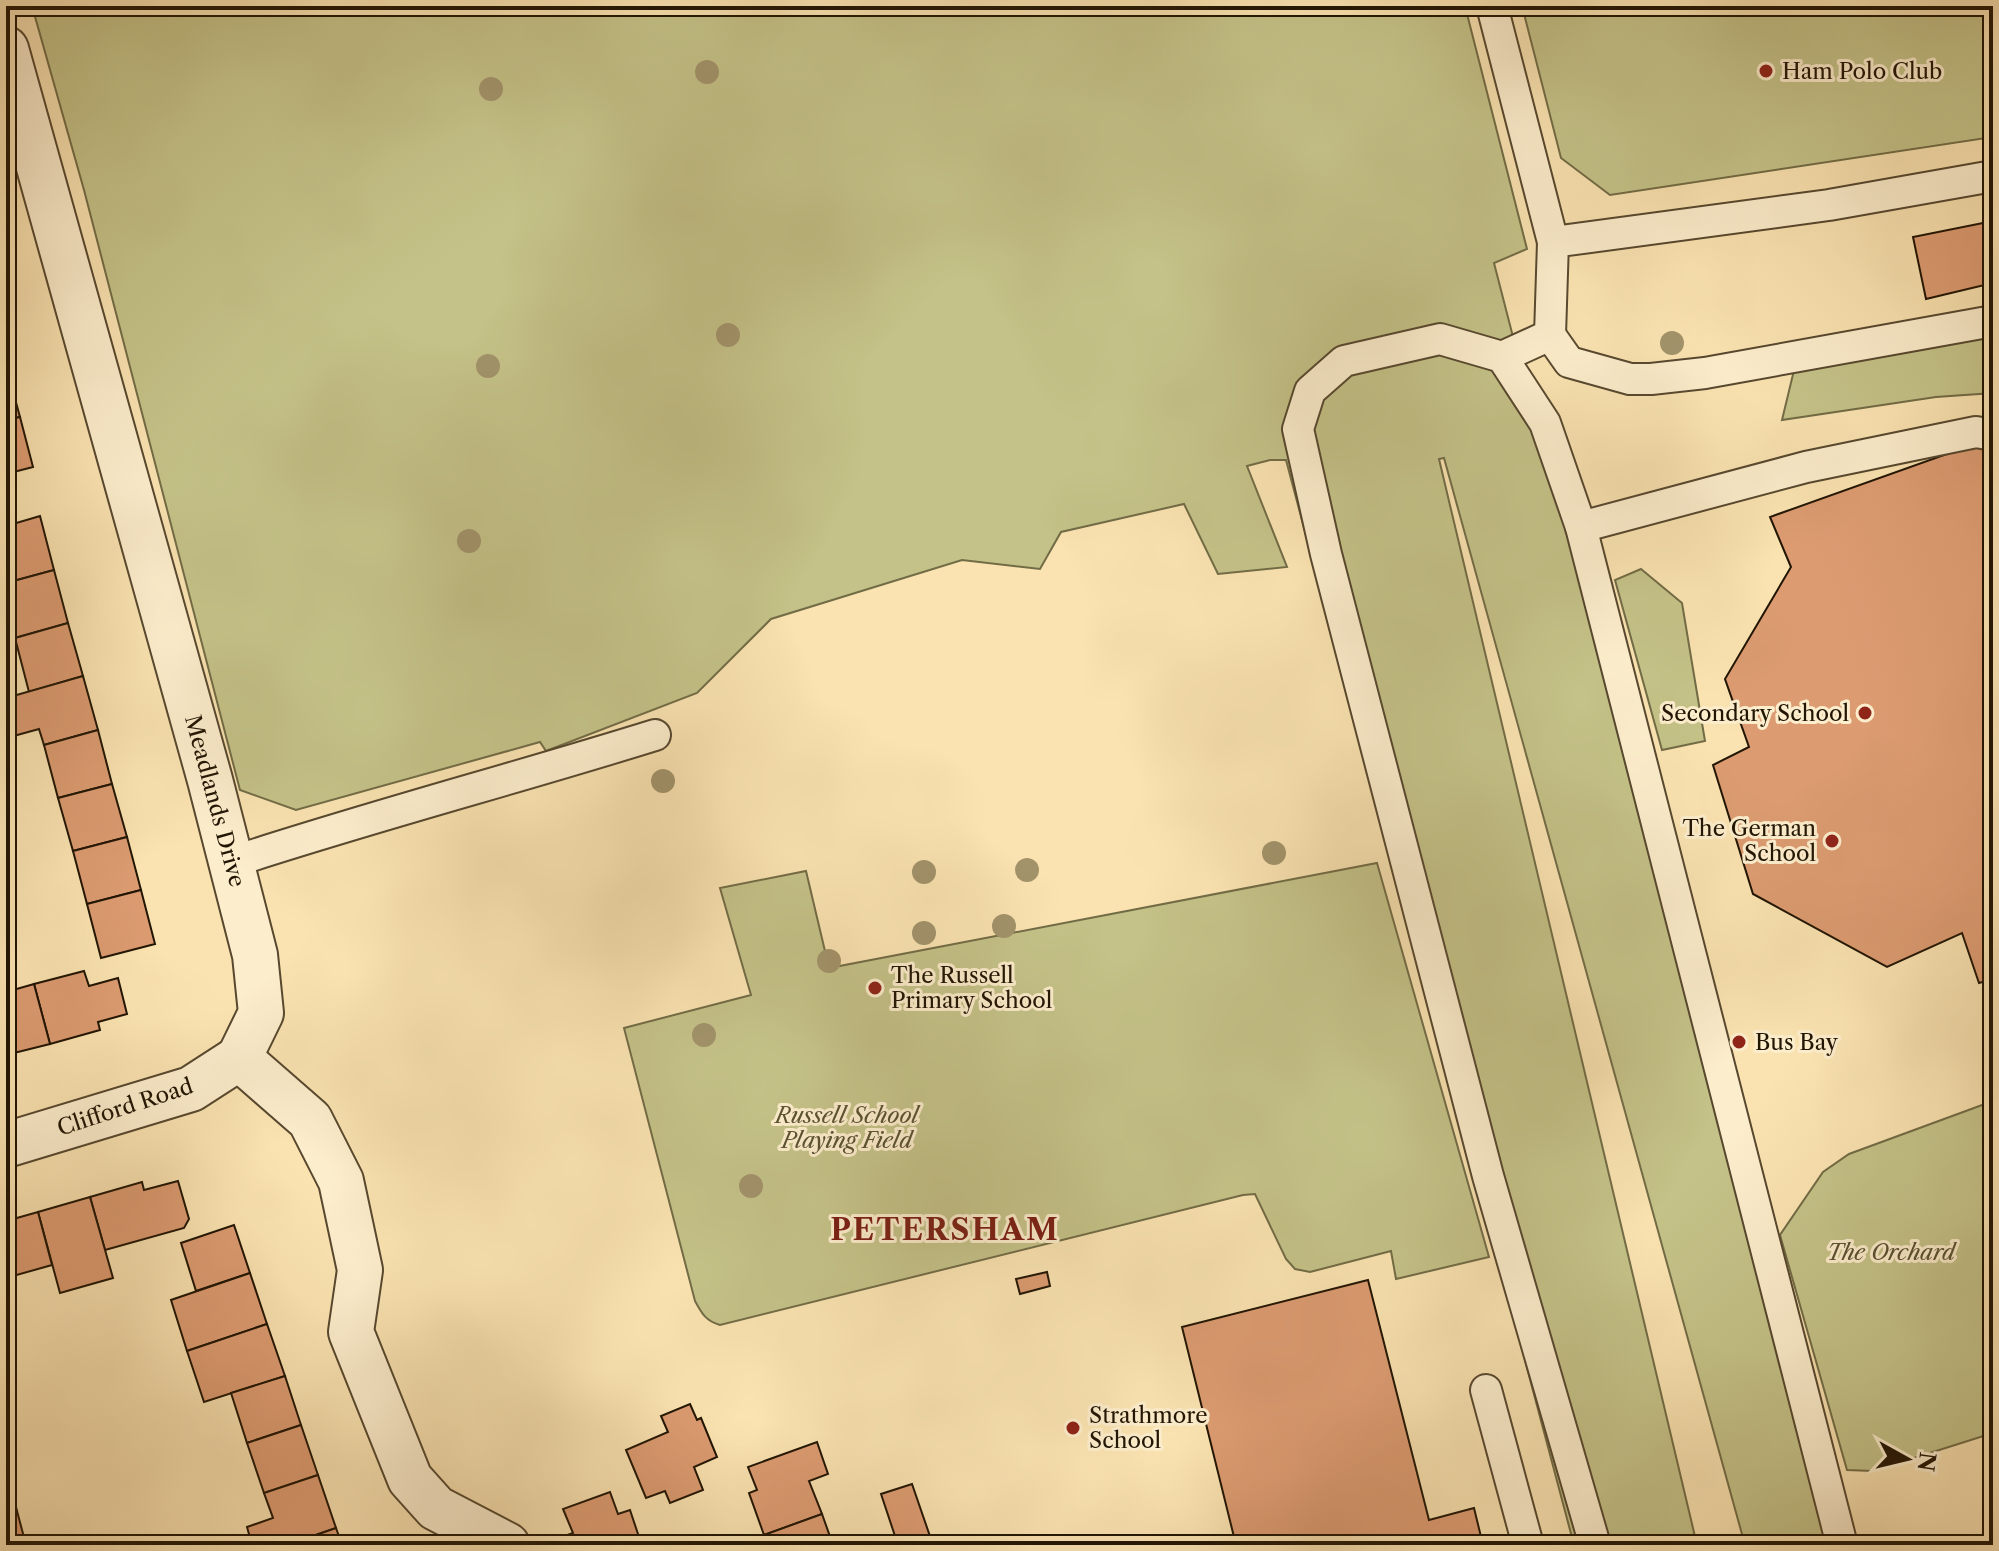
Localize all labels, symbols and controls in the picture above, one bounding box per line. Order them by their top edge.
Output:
place label: Ham Polo Club [1782,58,1942,85]
marker: Ham Polo Club [1757,62,1775,80]
place label: Secondary School [1661,700,1849,727]
marker: Secondary School [1856,704,1874,722]
street label: Meadlands Drive [179,712,251,890]
place label: The German School [1682,815,1816,867]
marker: The German School [1823,832,1841,850]
place label: The Russell Primary School [891,962,1053,1014]
marker: The Russell Primary School [866,979,884,997]
place label: Bus Bay [1755,1029,1839,1056]
marker: Bus Bay [1730,1033,1748,1051]
street label: Clifford Road [54,1072,196,1142]
park label: Russell School Playing Field [773,1102,922,1154]
district label: PETERSHAM [830,1211,1060,1248]
park label: The Orchard [1827,1239,1957,1266]
place label: Strathmore School [1089,1402,1208,1454]
marker: Strathmore School [1064,1419,1082,1437]
north arrow [1867,1419,1947,1499]
text: N [1912,1450,1941,1473]

